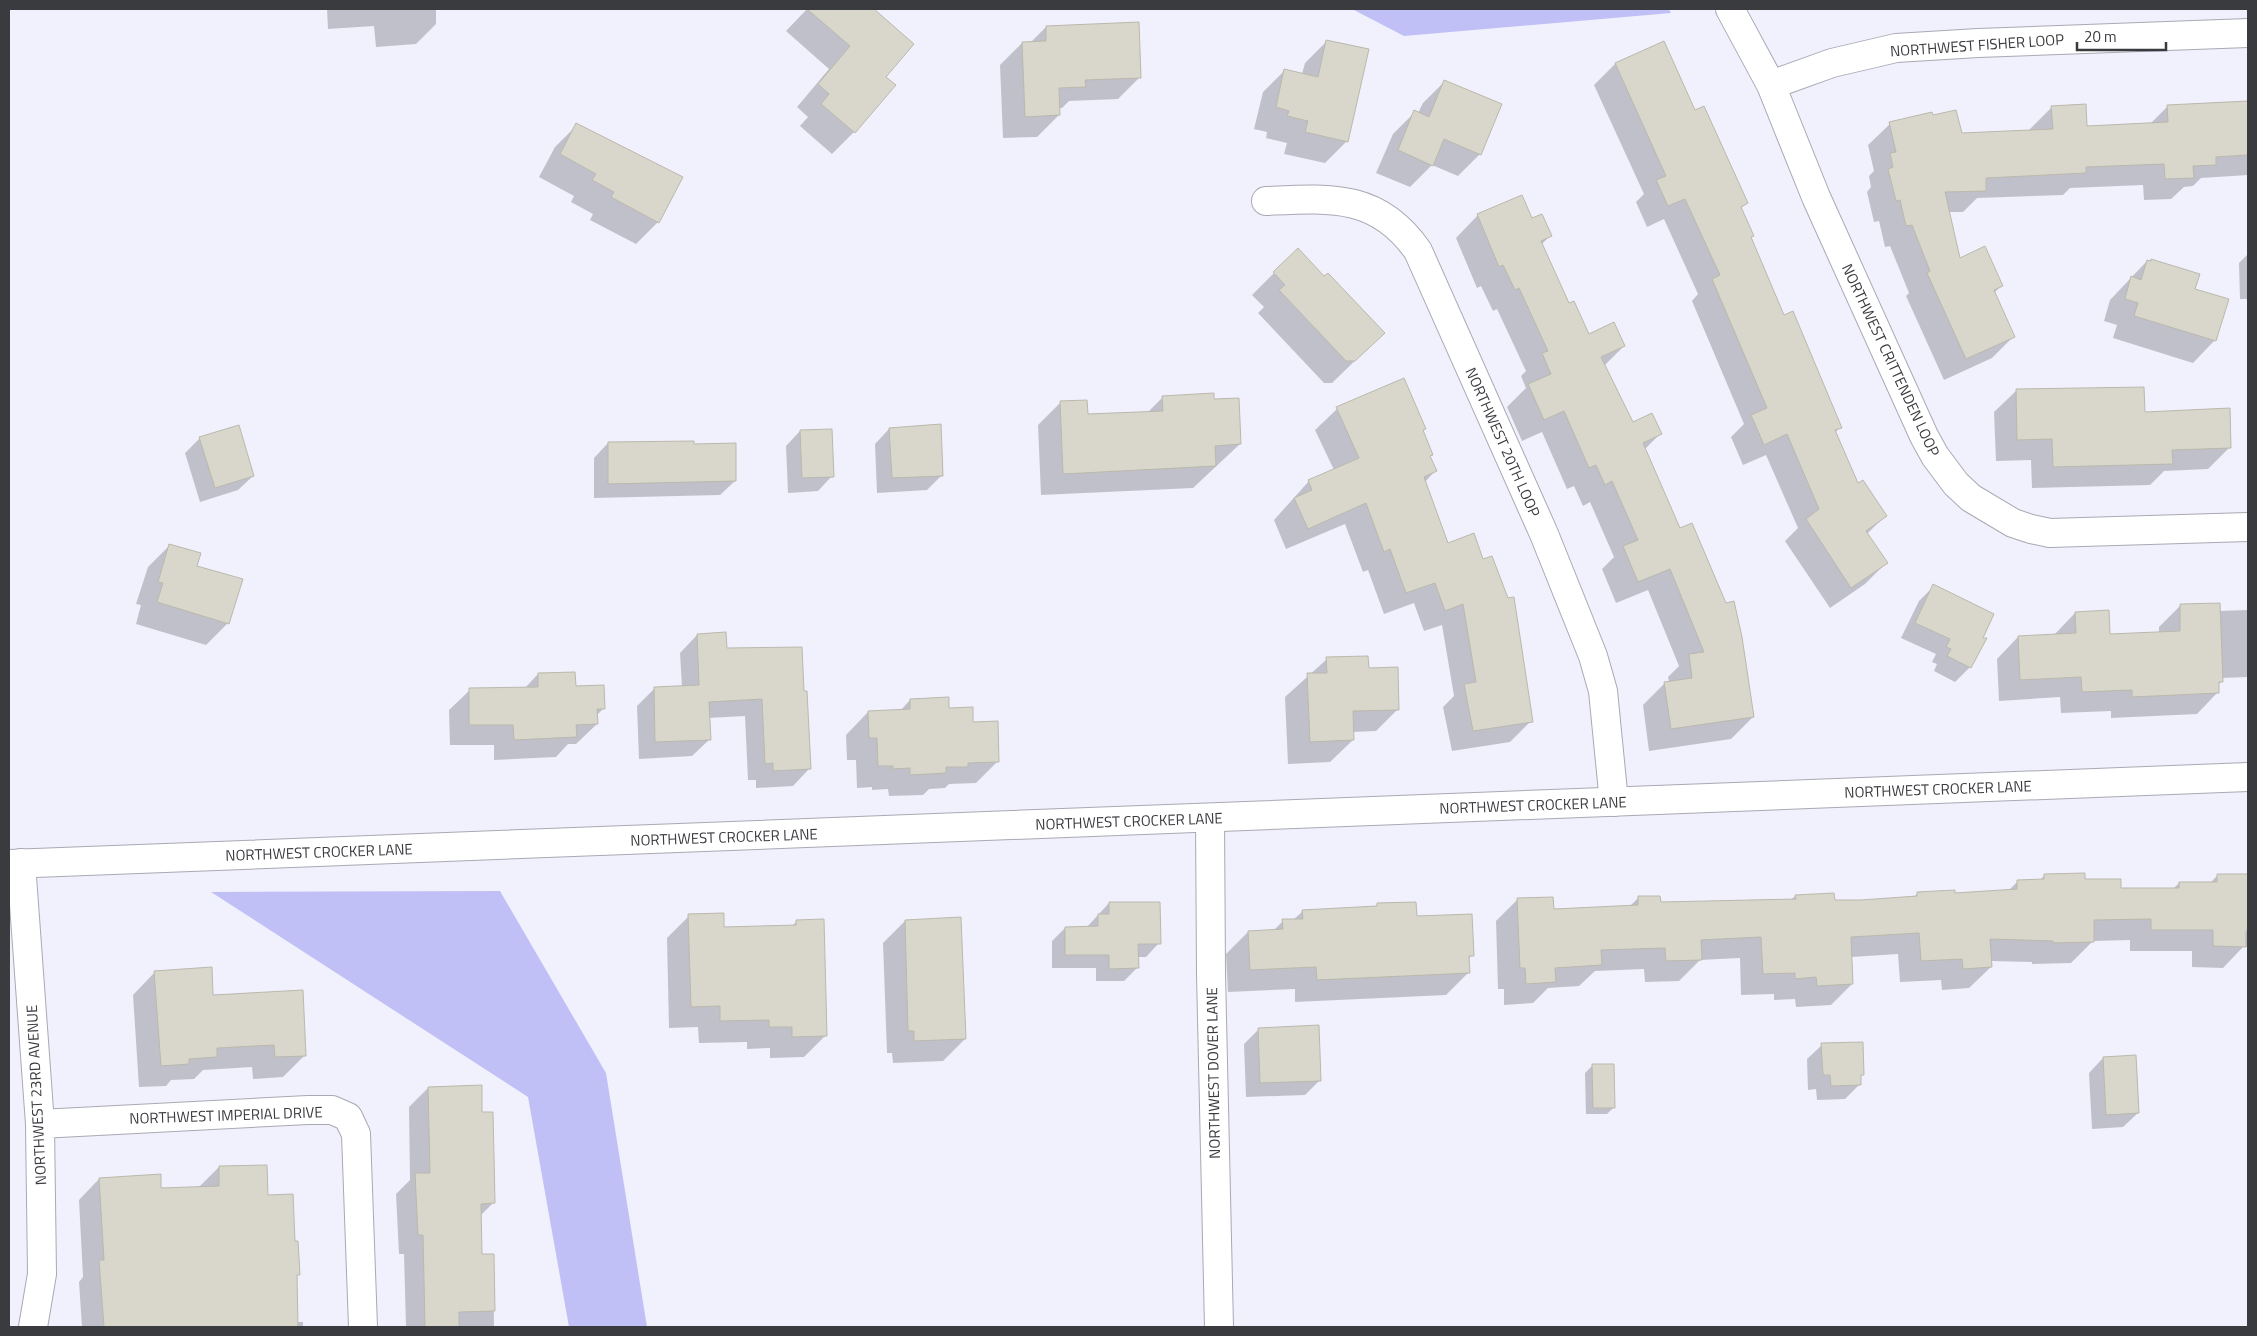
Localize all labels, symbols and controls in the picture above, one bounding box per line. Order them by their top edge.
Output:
scale bar [2077,20,2166,52]
text: 20 m [2084,25,2117,48]
street label: NORTHWEST FISHER LOOP [1889,27,2065,63]
street label: NORTHWEST CRITTENDEN LOOP [1836,260,1946,460]
street label: NORTHWEST 20TH LOOP [1460,363,1546,521]
street label: NORTHWEST CROCKER LANE [1844,774,2032,804]
street label: NORTHWEST CROCKER LANE [1439,790,1627,820]
street label: NORTHWEST CROCKER LANE [1035,806,1223,836]
street label: NORTHWEST CROCKER LANE [630,822,818,852]
street label: NORTHWEST CROCKER LANE [225,837,413,867]
street label: NORTHWEST DOVER LANE [1200,987,1226,1159]
street label: NORTHWEST 23RD AVENUE [20,1004,52,1186]
street label: NORTHWEST IMPERIAL DRIVE [129,1100,323,1130]

